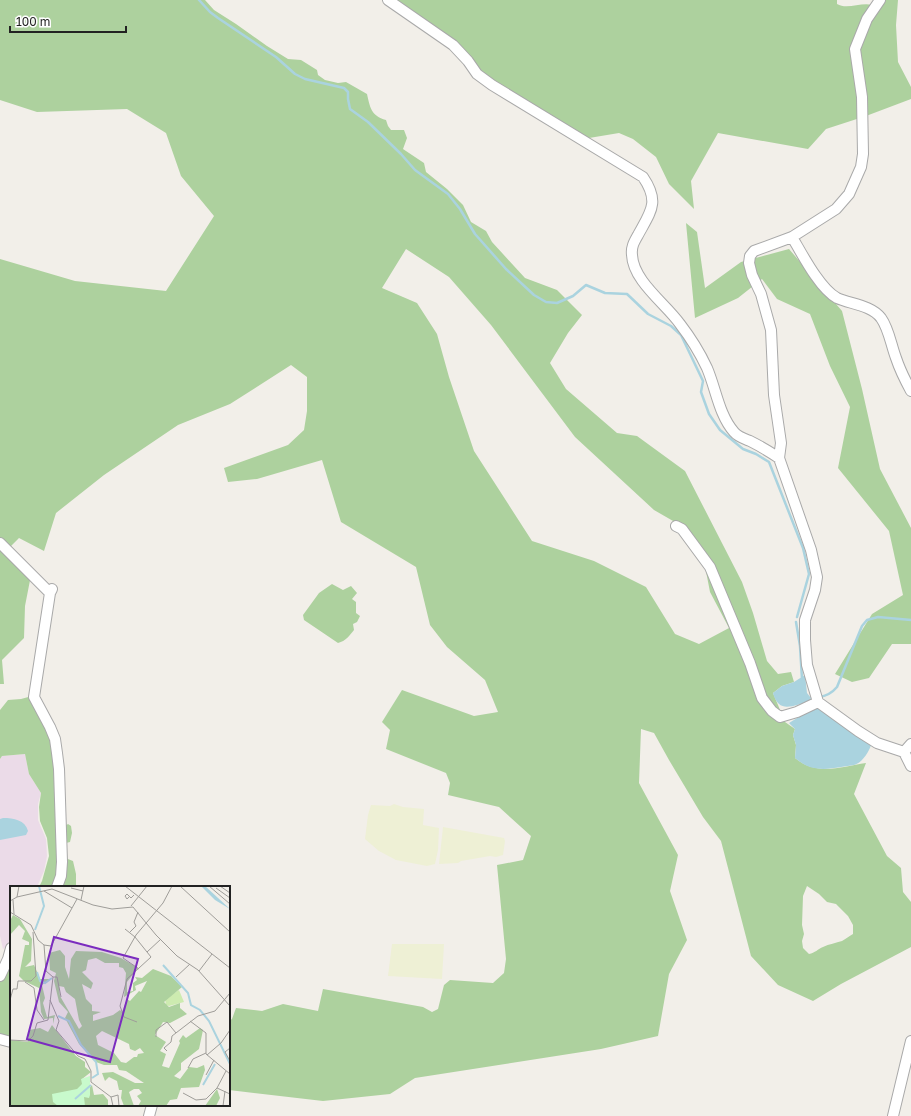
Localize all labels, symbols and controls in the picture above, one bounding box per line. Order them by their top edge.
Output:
scale bar [10,8,126,34]
text: 100 m [16,14,50,29]
inset map [10,886,230,1106]

